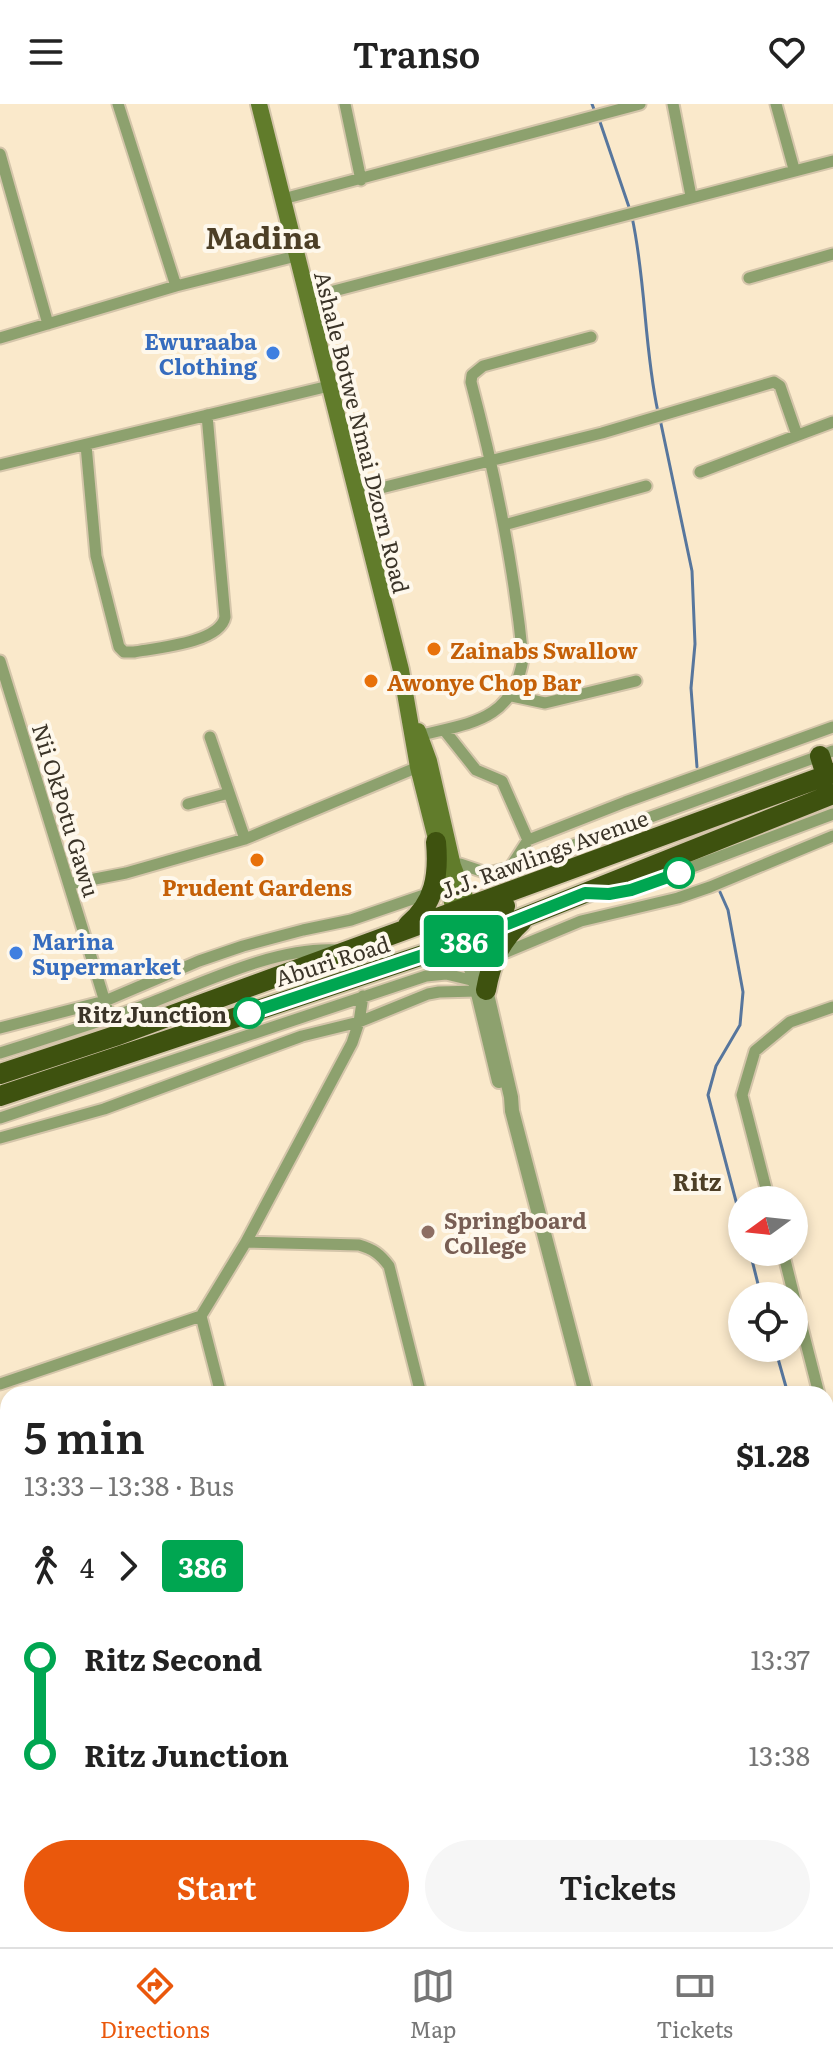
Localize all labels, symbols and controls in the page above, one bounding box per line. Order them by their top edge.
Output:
text: Transo [353,26,480,79]
icon: menu [24,30,68,74]
icon: heart [765,30,809,74]
district label: Madina [205,214,321,258]
street label: Ashale Botwe Nmai Dzorn Road [307,267,419,597]
place label: Ewuraaba Clothing [144,324,258,382]
marker: Ewuraaba Clothing [264,344,282,362]
place label: Zainabs Swallow [450,633,638,666]
marker: Zainabs Swallow [425,640,443,658]
place label: Awonye Chop Bar [387,665,581,698]
marker: Awonye Chop Bar [362,672,380,690]
street label: Nii OkPotu Gawu [25,719,109,901]
street label: J.J. Rawlings Avenue [436,800,652,906]
marker: Prudent Gardens [248,851,266,869]
unlabelled marker [664,858,694,888]
place label: Prudent Gardens [162,870,352,903]
line badge: 386 [418,915,510,967]
text: 386 [440,920,488,962]
place label: Marina Supermarket [32,924,182,982]
street label: Aburi Road [271,926,393,994]
marker: Marina Supermarket [7,944,25,962]
place label: Ritz Junction [77,997,227,1030]
marker: Ritz Junction [234,998,264,1028]
district label: Ritz [672,1163,722,1198]
north arrow [728,1186,808,1266]
map controls [728,1186,808,1362]
place label: Springboard College [444,1203,587,1261]
marker: Springboard College [419,1223,437,1241]
button: locate [728,1282,808,1362]
text: 5 min [24,1402,145,1468]
text: $1.28 [736,1432,810,1476]
text: 13:33 – 13:38 · Bus [24,1465,234,1504]
icon: walk [24,1544,68,1588]
icon: forward [106,1544,150,1588]
text: 386 [178,1545,227,1587]
text: 4 [80,1547,94,1586]
text: Ritz Second [84,1636,262,1680]
text: 13:37 [750,1639,810,1678]
text: Ritz Junction [84,1732,289,1776]
text: 13:38 [749,1735,810,1774]
button: Start [24,1840,409,1932]
button: Tickets [425,1840,810,1932]
tab: Directions [100,1964,210,2045]
tab: Map [410,1964,456,2045]
tab: Tickets [656,1964,733,2045]

